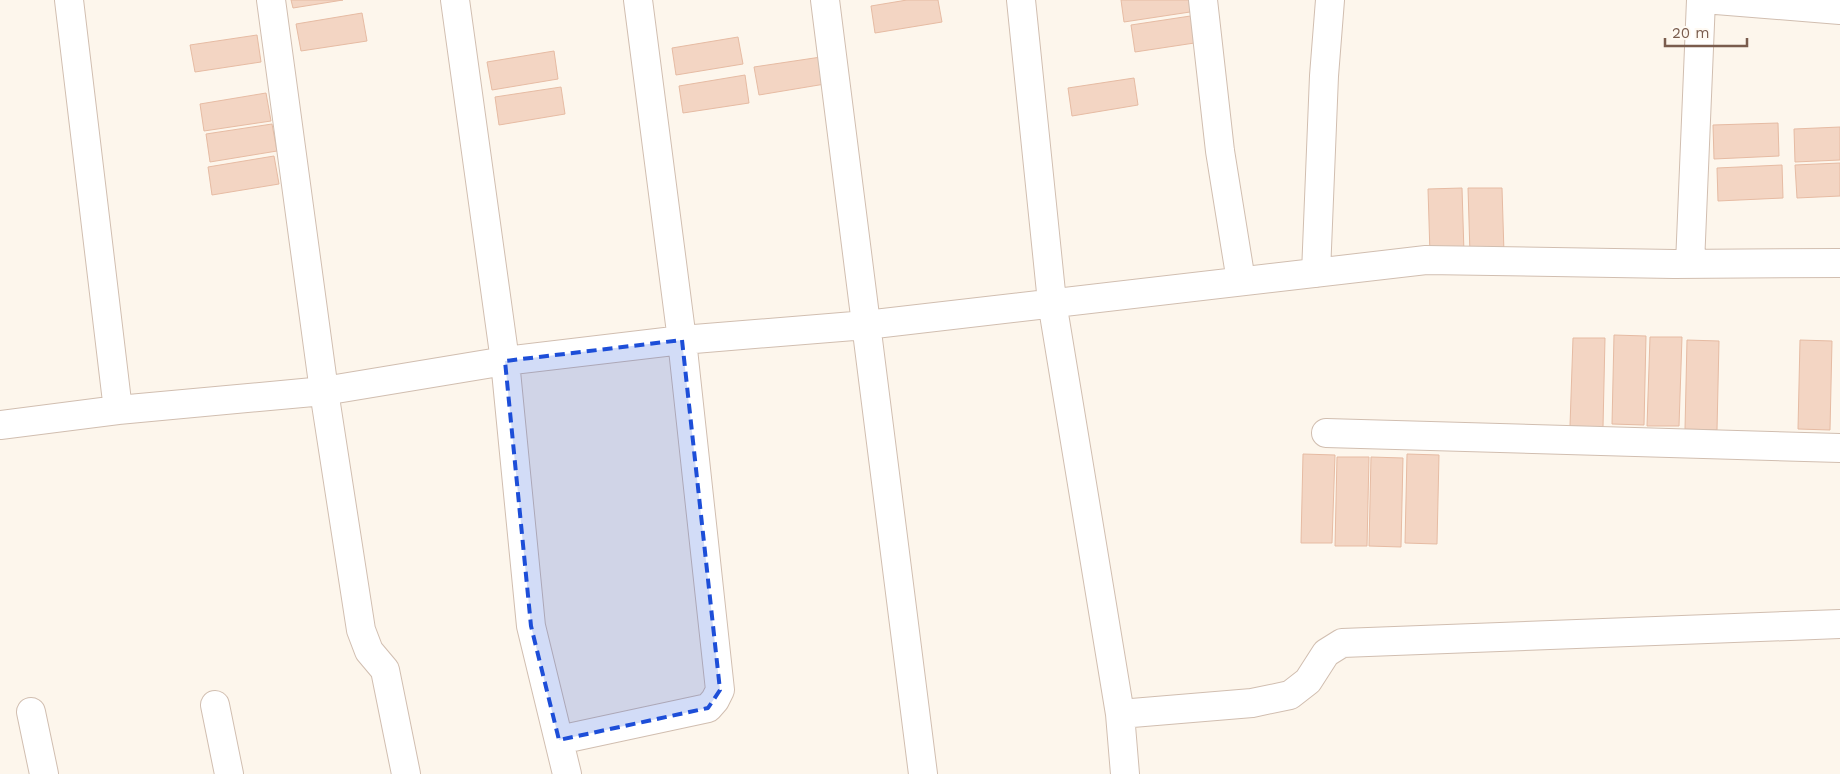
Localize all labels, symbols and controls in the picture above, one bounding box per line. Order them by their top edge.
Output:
scale bar [1665,15,1748,47]
text: 20 m [1672,24,1710,42]

